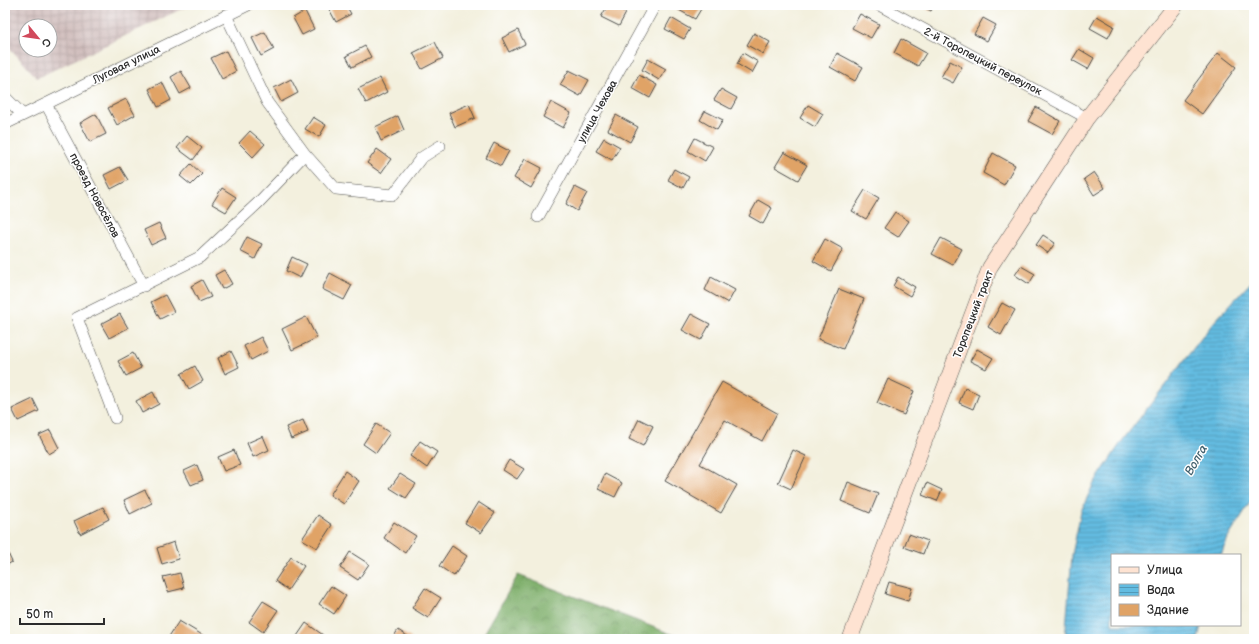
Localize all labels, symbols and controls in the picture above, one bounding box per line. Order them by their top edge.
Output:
north arrow [18,18,58,58]
street label: 2-й Торопецкий переулок [922,25,1044,98]
text: С [39,36,54,49]
street label: Луговая улица [89,42,163,87]
street label: улица Чехова [575,77,620,145]
street label: проезд Новосёлов [67,151,122,240]
street label: Торопецкий тракт [951,268,996,360]
water label: Волга [1182,442,1211,478]
legend [1111,554,1241,626]
text: Улица [1147,563,1183,578]
text: Вода [1147,583,1175,598]
scale bar [20,600,104,626]
text: Здание [1147,603,1189,618]
text: 50 m [26,607,53,622]

